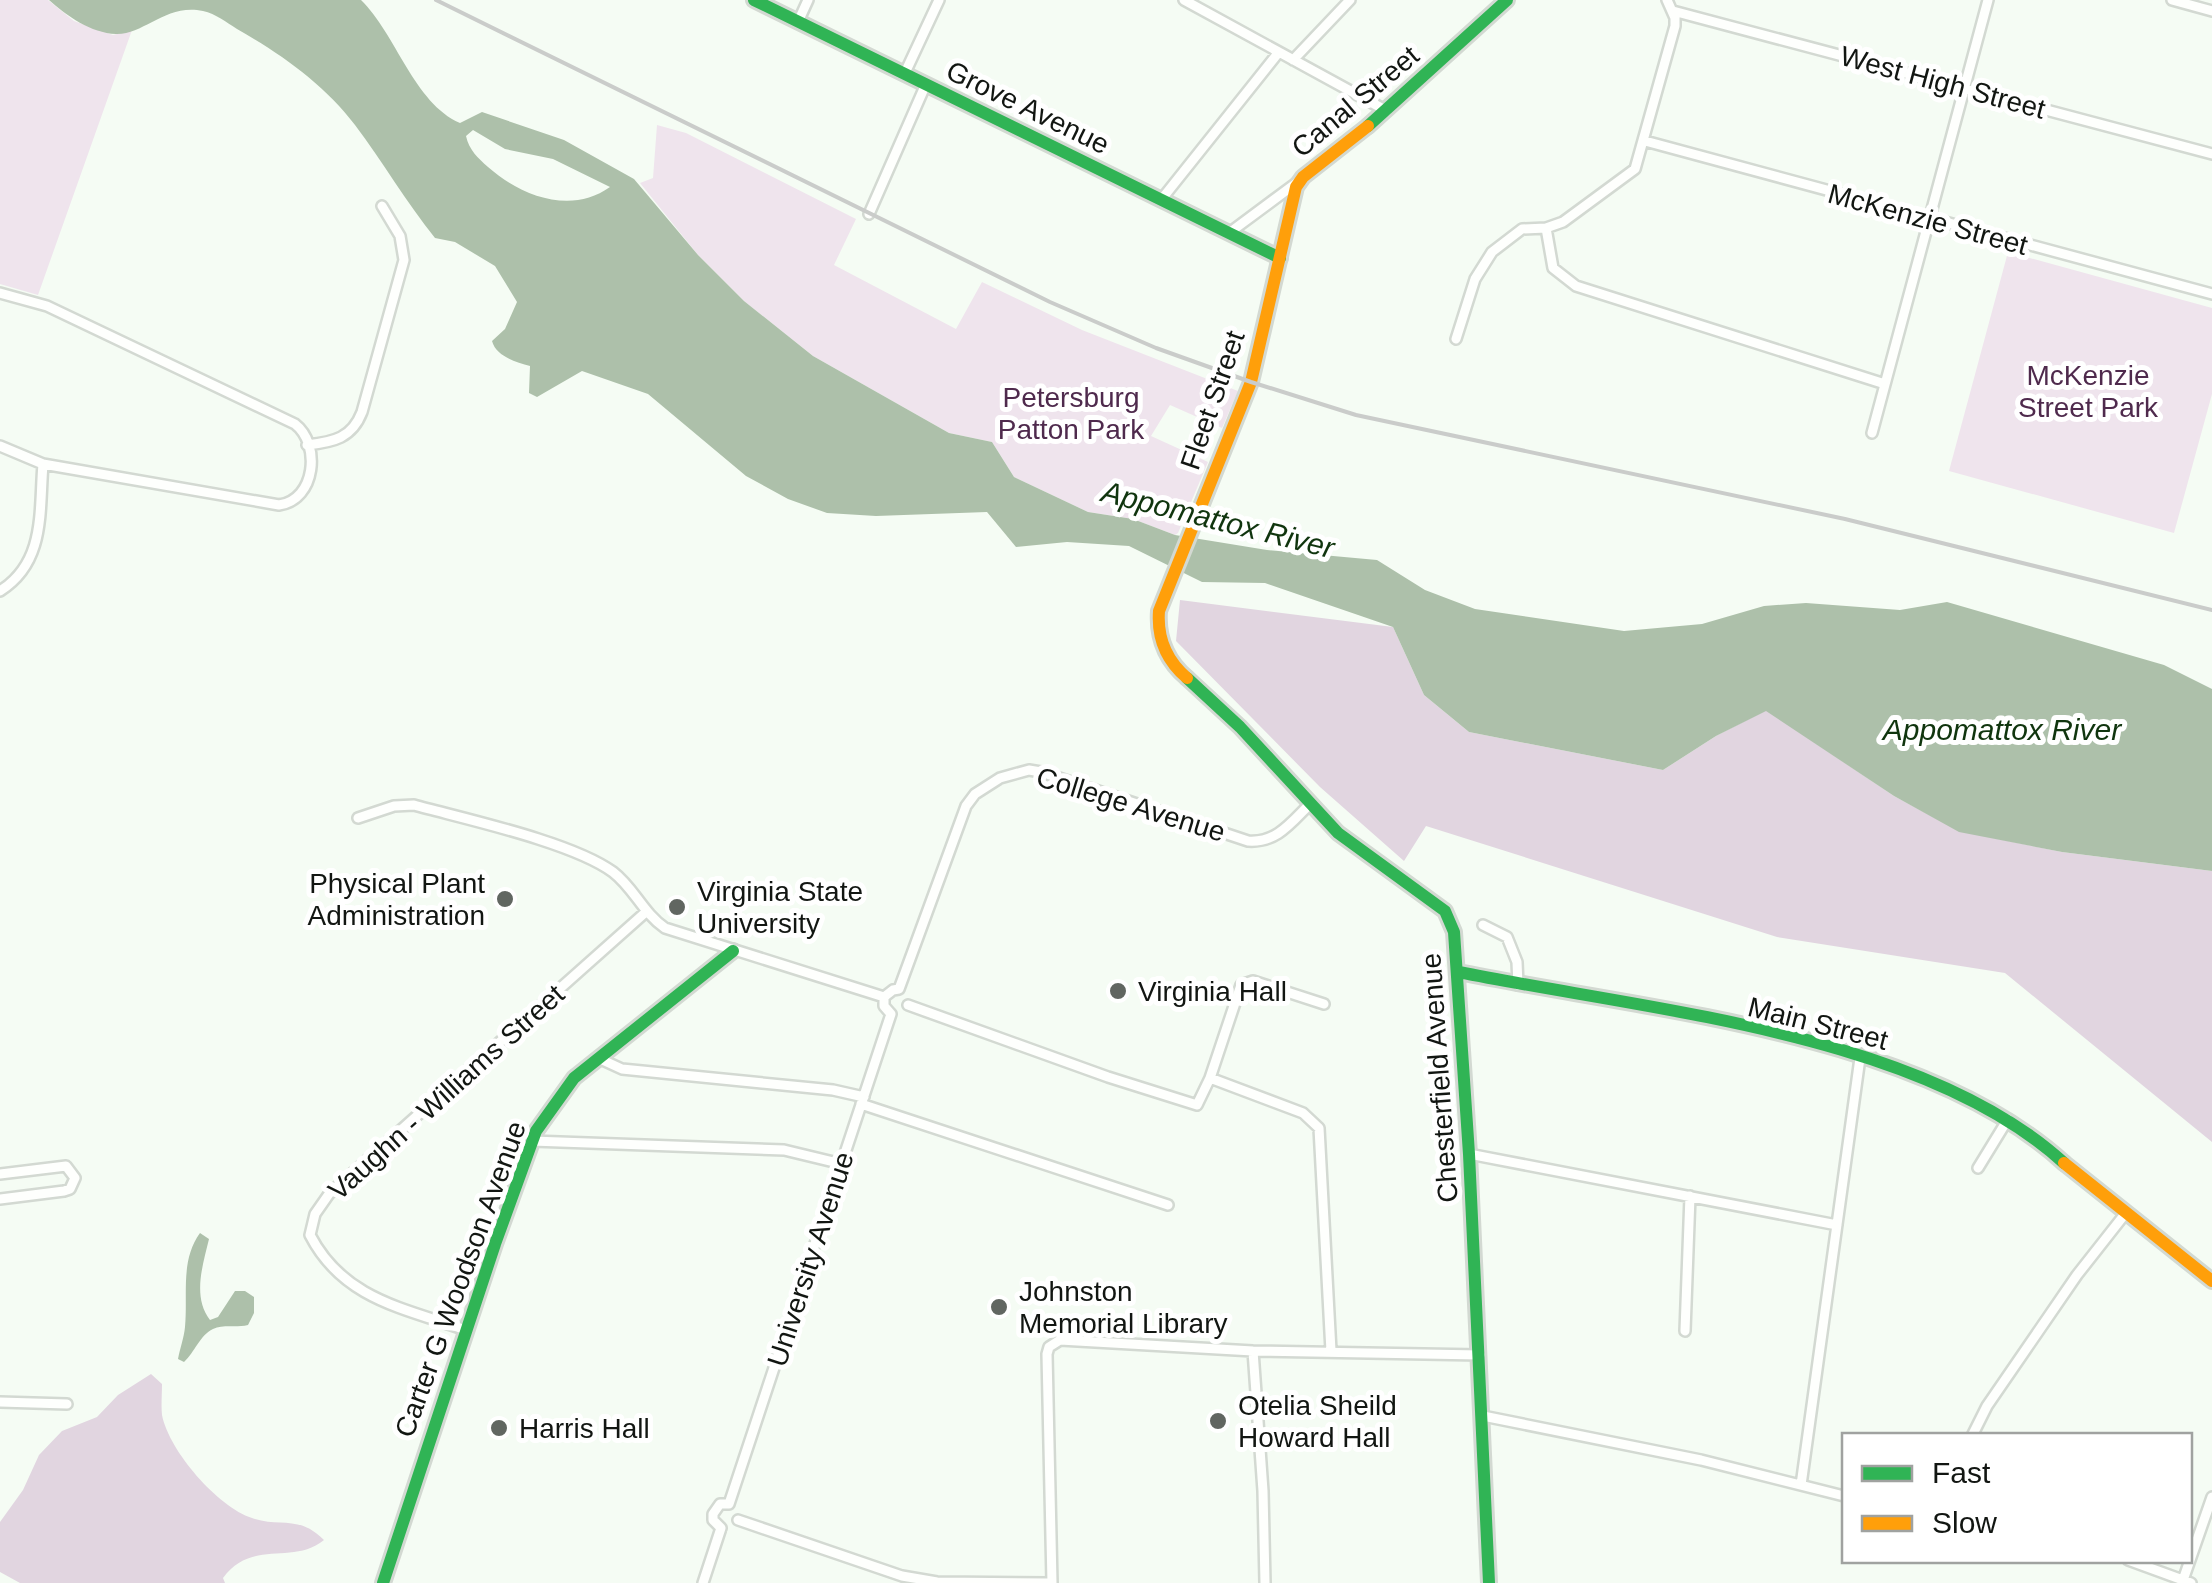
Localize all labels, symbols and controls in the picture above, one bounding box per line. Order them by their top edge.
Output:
street label: Canal Street [1286,39,1425,163]
street label: West High Street [1837,40,2049,125]
street label: Grove Avenue [941,55,1114,160]
street label: McKenzie Street [1825,178,2031,261]
street label: Fleet Street [1174,326,1251,474]
park label: McKenzie Street Park [2018,360,2159,423]
park label: Petersburg Patton Park [998,382,1145,445]
water label: Appomattox River [1097,474,1339,565]
water label: Appomattox River [1881,713,2122,746]
street label: College Avenue [1033,761,1229,848]
place label: Physical Plant Administration [308,868,485,931]
place label: Virginia State University [697,876,863,939]
marker: Physical Plant Administration [494,888,516,910]
marker: Virginia State University [666,896,688,918]
street label: Chesterfield Avenue [1415,952,1464,1204]
place label: Virginia Hall [1138,976,1287,1007]
street label: Vaughn - Williams Street [322,978,571,1206]
marker: Virginia Hall [1107,980,1129,1002]
street label: Main Street [1745,991,1891,1056]
street label: Carter G Woodson Avenue [389,1117,532,1441]
street label: University Avenue [761,1148,860,1370]
place label: Johnston Memorial Library [1019,1276,1228,1339]
marker: Johnston Memorial Library [988,1296,1010,1318]
place label: Otelia Sheild Howard Hall [1238,1390,1397,1453]
marker: Otelia Sheild Howard Hall [1207,1410,1229,1432]
place label: Harris Hall [519,1413,650,1444]
marker: Harris Hall [488,1417,510,1439]
legend [1842,1433,2192,1563]
text: Fast [1932,1456,1991,1489]
text: Slow [1932,1506,1997,1539]

